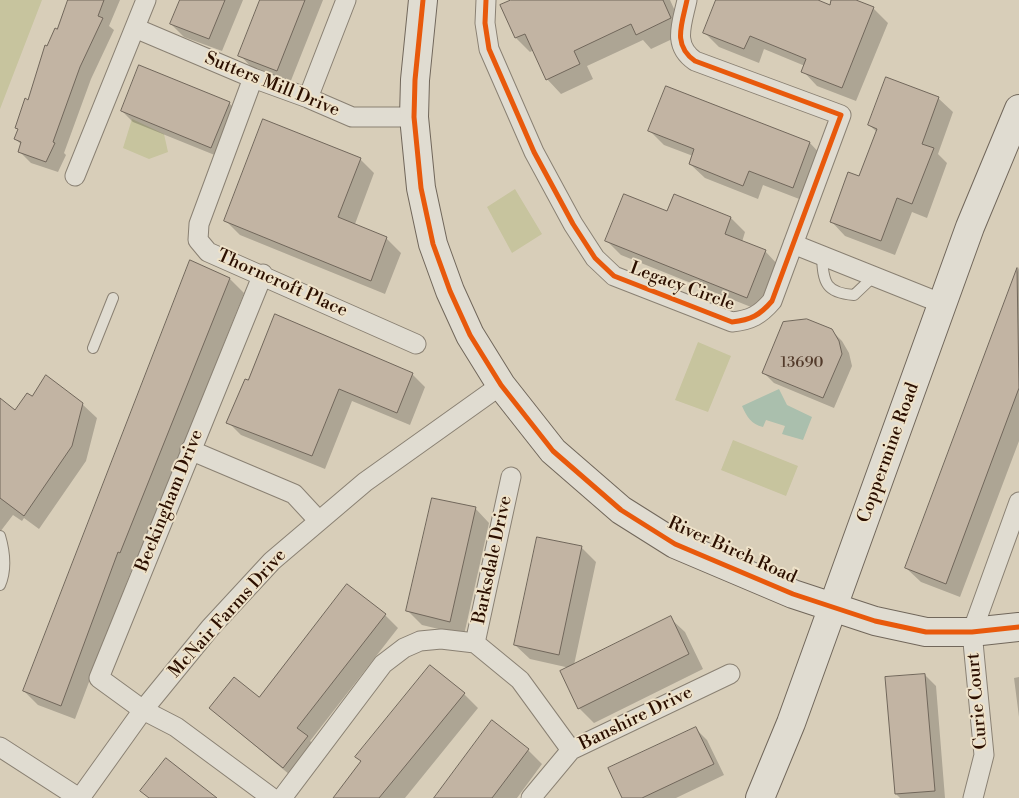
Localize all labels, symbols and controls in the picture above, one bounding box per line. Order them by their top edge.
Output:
street label: Sutters Mill Drive [201,48,343,122]
street label: Thorncroft Place [213,246,351,322]
street label: Legacy Circle [627,258,737,316]
house number: 13690 [781,354,823,372]
street label: Coppermine Road [854,380,924,526]
street label: Beckingham Drive [132,427,208,575]
street label: Barksdale Drive [469,494,517,626]
street label: River Birch Road [664,513,800,589]
street label: McNair Farms Drive [165,545,291,683]
street label: Curie Court [963,652,993,750]
street label: Banshire Drive [576,682,696,756]

